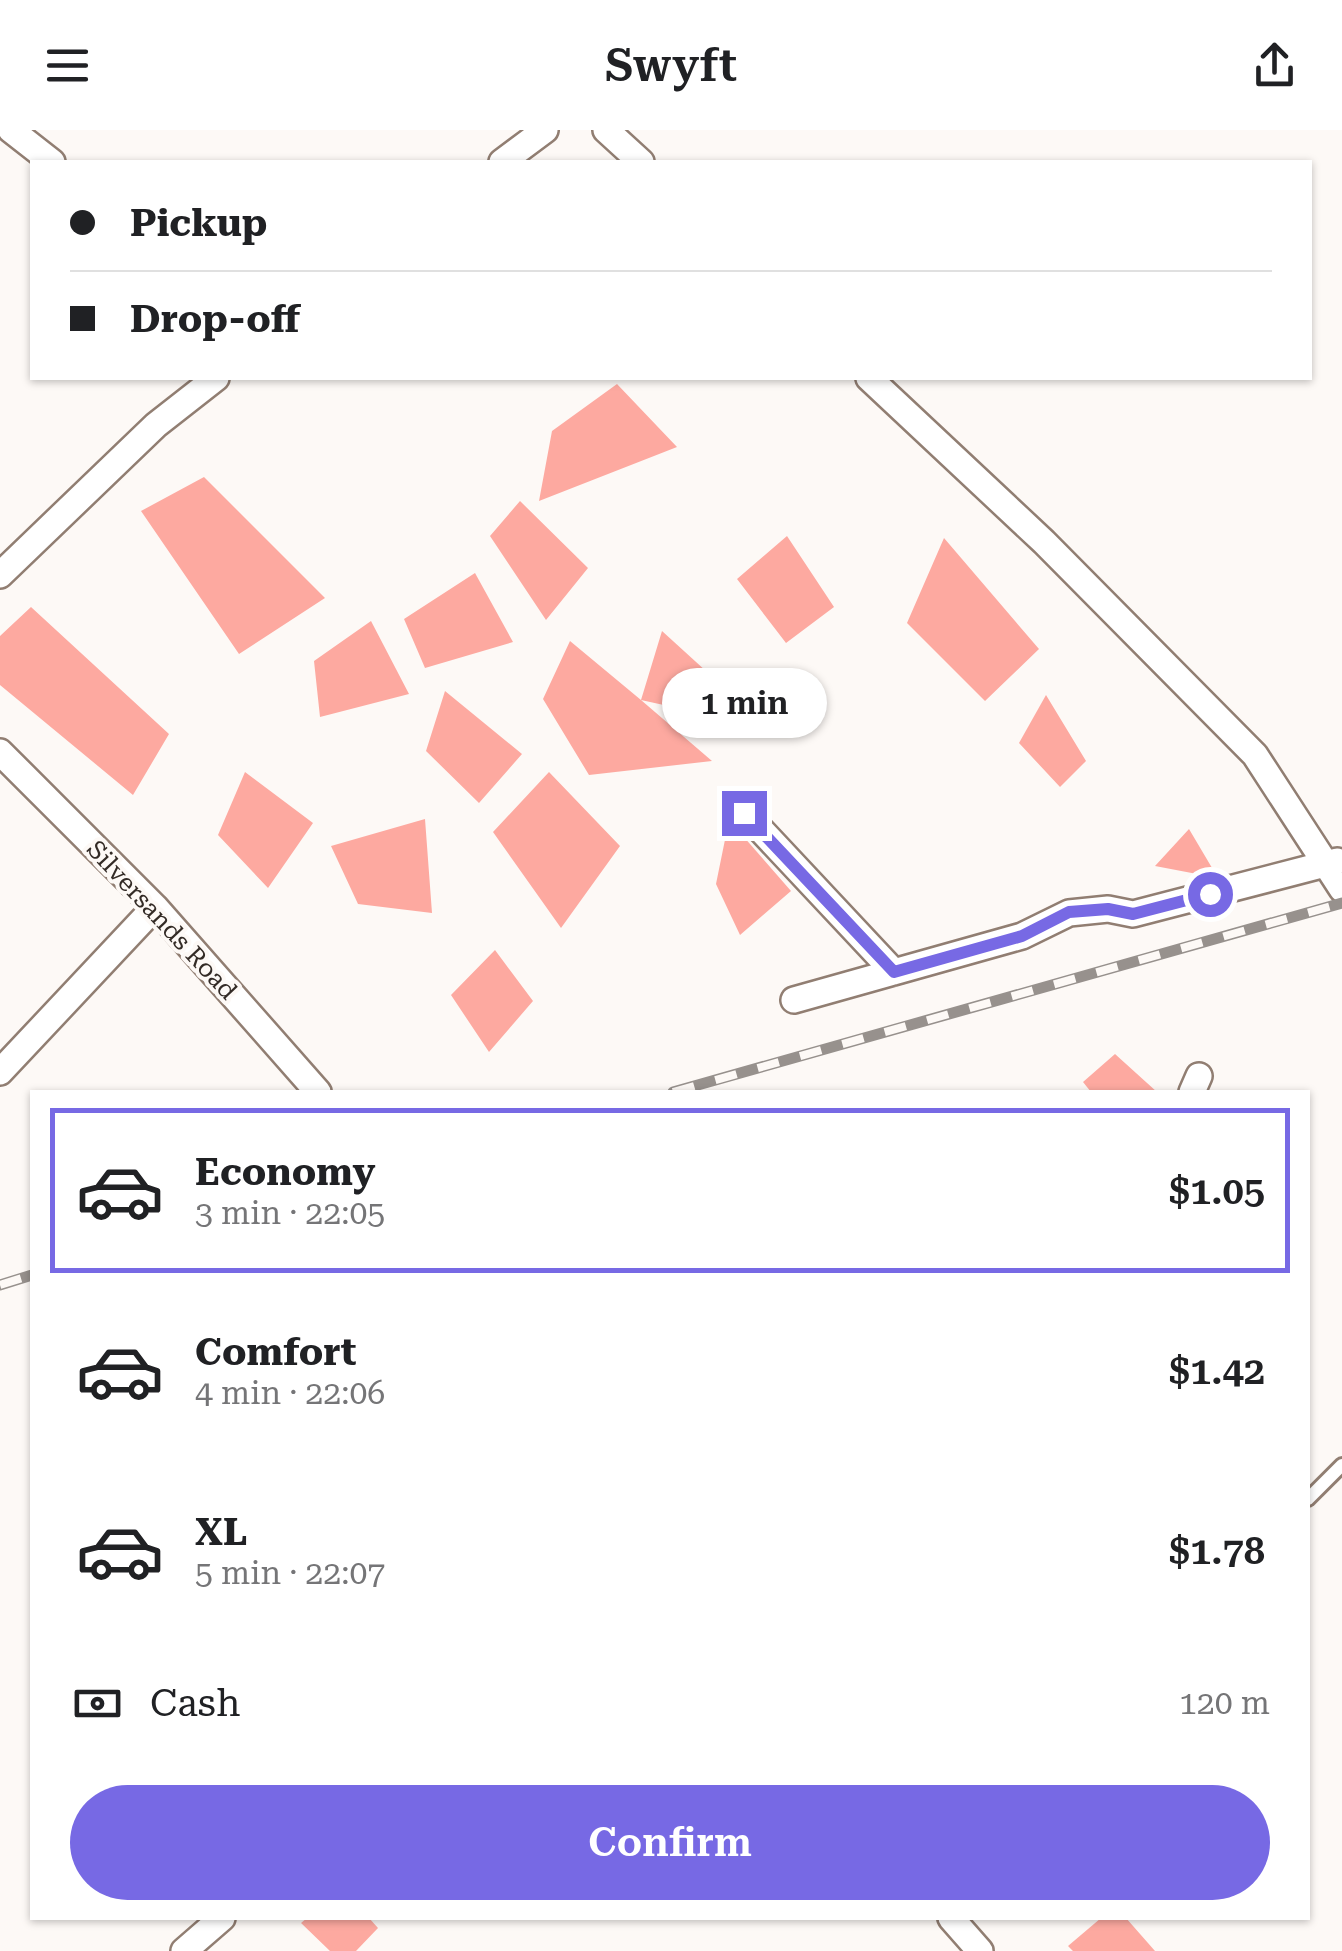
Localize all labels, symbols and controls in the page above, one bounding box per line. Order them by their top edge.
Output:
icon: menu [40,38,95,93]
icon: share [1247,38,1302,93]
text: Swyft [605,39,737,92]
text: Pickup [130,201,267,245]
text: Drop-off [130,297,300,341]
callout: 1 min [662,668,826,738]
text: 1 min [700,684,789,722]
route end [722,791,767,836]
street label: Silversands Road [81,835,243,1005]
route start [1188,872,1233,917]
icon: car [75,1146,165,1236]
text: Economy [195,1150,375,1194]
text: $1.05 [1169,1169,1265,1213]
text: 3 min · 22:05 [195,1194,385,1232]
icon: car [75,1326,165,1416]
text: Comfort [195,1330,356,1374]
text: $1.42 [1169,1349,1265,1393]
text: 4 min · 22:06 [195,1374,385,1412]
icon: car [75,1506,165,1596]
text: XL [195,1510,247,1554]
text: $1.78 [1169,1529,1265,1573]
text: 5 min · 22:07 [195,1554,385,1592]
icon: cash [70,1676,125,1731]
text: Cash [150,1681,240,1725]
text: 120 m [1179,1684,1270,1722]
button: Confirm [70,1785,1270,1900]

